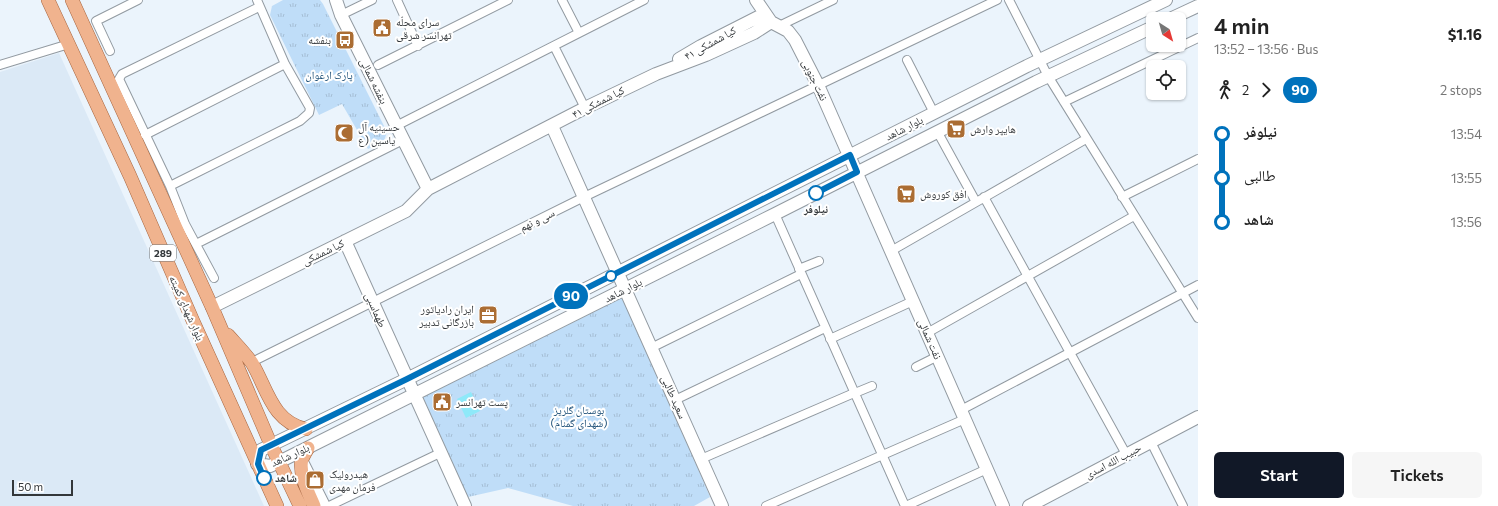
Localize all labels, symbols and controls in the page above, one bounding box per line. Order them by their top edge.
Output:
north arrow [1146,12,1186,52]
map controls [1146,12,1186,100]
text: 4 min [1214,12,1269,39]
place label: سرای محلّه تهرانسر شرقی [396,15,453,42]
public building icon: سرای محلّه تهرانسر شرقی [371,17,393,39]
street label: کیا شمشکی ۴۱ [682,23,739,63]
text: $1.16 [1448,25,1482,43]
bus stop icon: بنفشه [334,29,356,51]
place label: بنفشه [308,33,331,46]
text: 13:52 – 13:56 · Bus [1214,41,1318,57]
street label: بنفشه شمالی [357,56,391,106]
street label: نفت جنوبی [799,57,831,103]
button: locate [1146,60,1186,100]
park label: پارک ارغوان [305,68,353,82]
icon: walk [1214,79,1236,101]
icon: forward [1255,79,1277,101]
text: 90 [1291,81,1309,98]
text: 2 [1242,82,1249,98]
text: 2 stops [1440,82,1482,98]
street label: ۴۱ کیا شمشکی [569,83,627,121]
street label: بلوار شاهد [883,113,925,143]
supermarket icon: هایپر وارش [945,118,967,140]
place label: حسینیه آل یاسین (ع [358,120,400,147]
mosque icon: حسینیه آل یاسین (ع [333,122,355,144]
place label: هایپر وارش [970,122,1016,136]
text: نیلوفر [1244,122,1277,140]
text: 13:54 [1451,126,1482,142]
text: طالبی [1244,166,1276,184]
text: 13:55 [1451,170,1482,186]
supermarket icon: افق کوروش [895,183,917,205]
marker: نیلوفر [808,185,824,201]
place label: افق کوروش [920,187,967,201]
place label: نیلوفر [803,202,828,216]
street label: سی و نهم [517,206,557,235]
text: شاهد [1244,210,1274,228]
text: 13:56 [1451,214,1482,230]
street label: کیا شمشکی [300,236,347,268]
road number: 289 [150,245,176,261]
unlabelled marker [605,270,617,282]
street label: بلوار شهدای کمیته [166,273,208,343]
street label: بلوار شاهد [602,275,644,305]
line badge: 90 [553,283,589,309]
text: 90 [562,287,580,304]
street label: طهماسبی [362,290,390,330]
place label: ایران رادیاتور بازرگانی تدبیر [418,302,474,329]
office icon: ایران رادیاتور بازرگانی تدبیر [477,304,499,326]
street label: نفت شمالی [915,317,945,361]
street label: سعید طالبی [658,373,690,421]
public building icon: پست تهرانسر [431,391,453,413]
place label: پست تهرانسر [455,395,508,409]
park label: بوستان گلریز (شهدای گمنام) [550,403,608,430]
street label: بلوار شاهد [269,440,311,469]
street label: حبیب الله اسدی [1082,440,1144,482]
button: Start [1214,452,1344,498]
button: Tickets [1352,452,1482,498]
place label: هیدرولیک فرمان مهدی [329,467,376,494]
shop icon: هیدرولیک فرمان مهدی [304,469,326,491]
marker: شاهد [256,470,272,486]
place label: شاهد [275,471,297,484]
scale bar [12,478,73,497]
text: 50 m [18,480,43,493]

